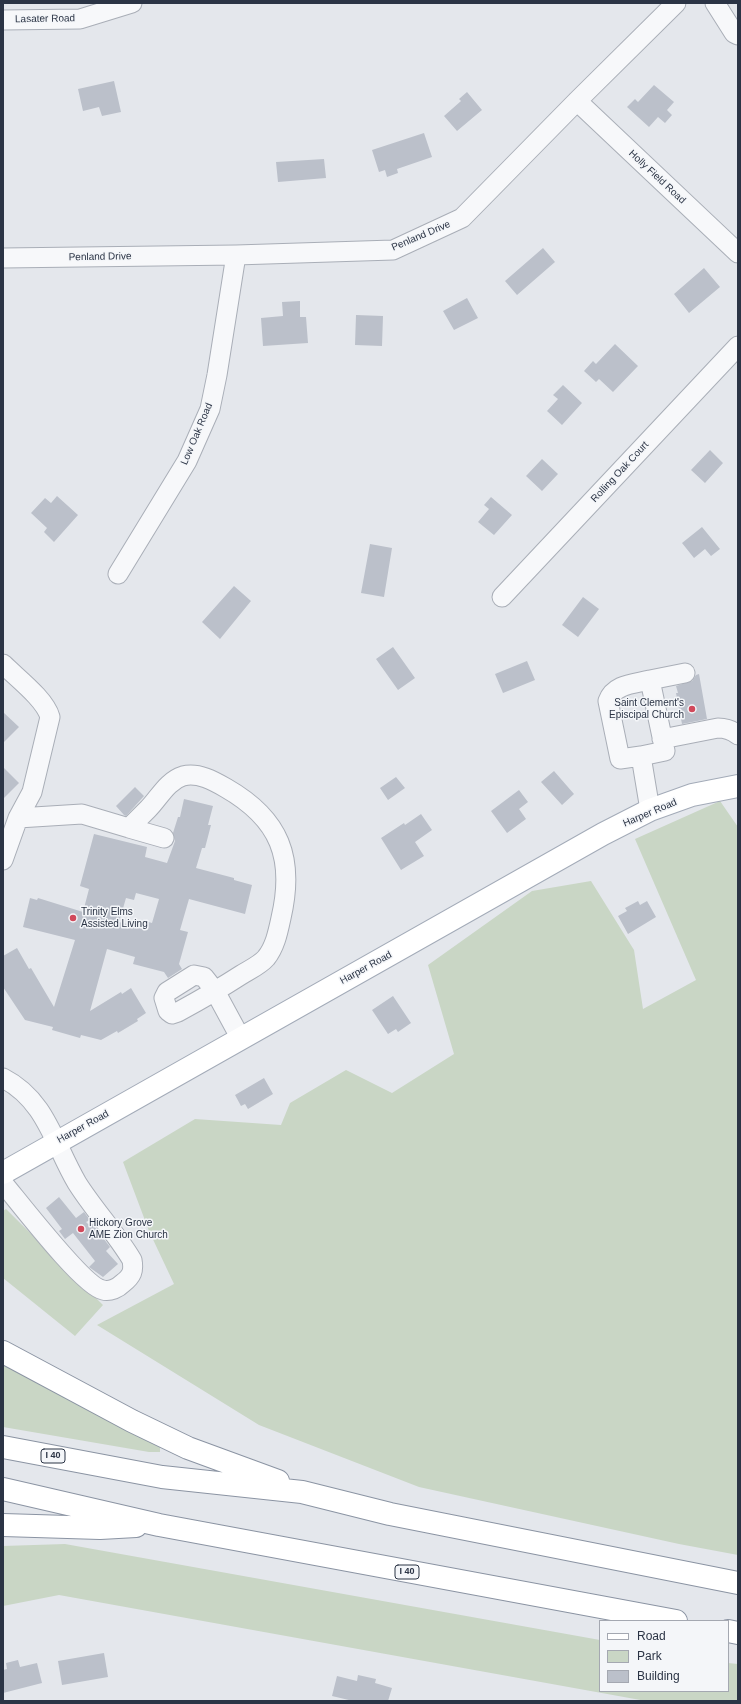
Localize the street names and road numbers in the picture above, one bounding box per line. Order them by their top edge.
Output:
street label: Lasater Road [15,12,75,26]
street label: Holly Field Road [626,148,688,206]
street label: Penland Drive [390,218,452,254]
street label: Penland Drive [68,250,132,264]
street label: Low Oak Road [179,401,215,467]
street label: Rolling Oak Court [589,439,651,505]
street label: Harper Road [621,796,679,830]
street label: Harper Road [338,949,394,987]
street label: Harper Road [55,1108,111,1146]
road number: I 40 [41,1449,65,1463]
road number: I 40 [395,1565,419,1579]

